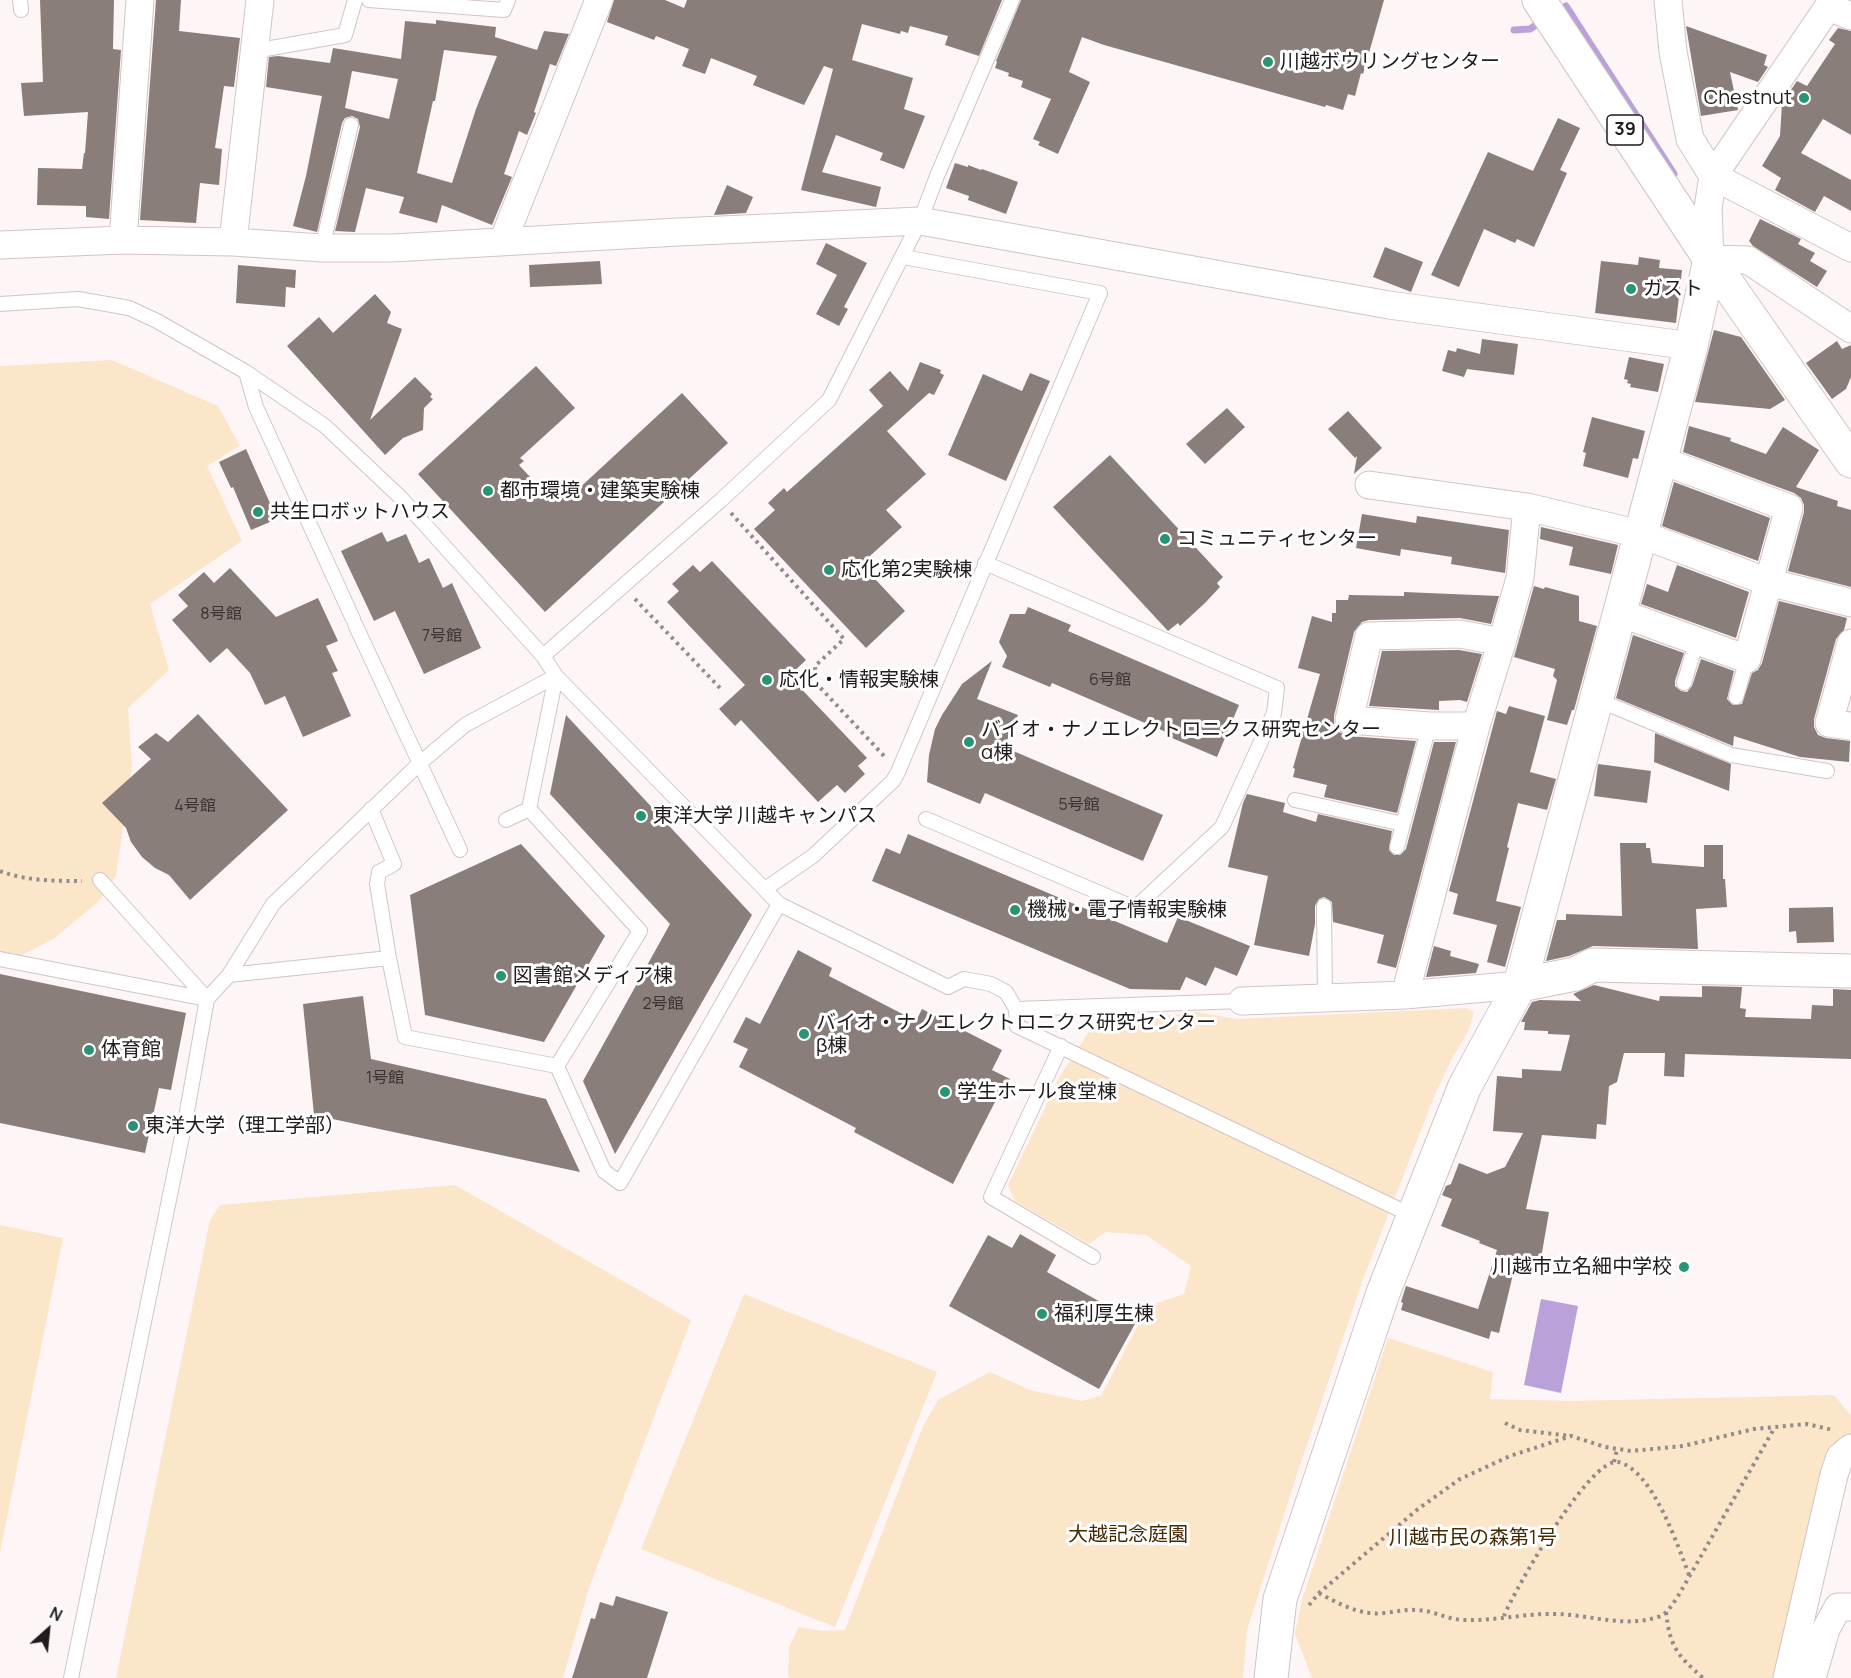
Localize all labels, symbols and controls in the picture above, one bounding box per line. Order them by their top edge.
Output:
place label: 川越ボウリングセンター [1280,50,1500,74]
marker: 川越ボウリングセンター [1261,55,1275,69]
place label: Chestnut [1704,86,1792,110]
marker: Chestnut [1797,91,1811,105]
road number: 39 [1607,115,1643,145]
place label: ガスト [1643,277,1703,301]
marker: ガスト [1624,282,1638,296]
place label: 都市環境・建築実験棟 [500,479,700,503]
marker: 都市環境・建築実験棟 [481,484,495,498]
place label: 共生ロボットハウス [270,500,450,524]
marker: 共生ロボットハウス [251,505,265,519]
place label: コミュニティセンター [1177,527,1377,551]
marker: コミュニティセンター [1158,532,1172,546]
place label: 応化第2実験棟 [841,558,972,582]
marker: 応化第2実験棟 [822,563,836,577]
house number: 8号館 [200,605,242,625]
house number: 7号館 [422,627,462,647]
place label: 応化・情報実験棟 [779,668,939,692]
house number: 6号館 [1089,671,1131,691]
marker: 応化・情報実験棟 [760,673,774,687]
place label: バイオ・ナノエレクトロニクス研究センター α棟 [981,718,1381,765]
marker: バイオ・ナノエレクトロニクス研究センター α棟 [962,735,976,749]
house number: 5号館 [1058,796,1100,816]
house number: 4号館 [174,797,216,817]
place label: 東洋大学 川越キャンパス [653,804,877,828]
marker: 東洋大学 川越キャンパス [634,809,648,823]
place label: 機械・電子情報実験棟 [1027,898,1227,922]
marker: 機械・電子情報実験棟 [1008,903,1022,917]
place label: 図書館メディア棟 [513,964,673,988]
marker: 図書館メディア棟 [494,969,508,983]
house number: 2号館 [642,995,684,1015]
place label: バイオ・ナノエレクトロニクス研究センター β棟 [816,1011,1216,1058]
marker: バイオ・ナノエレクトロニクス研究センター β棟 [797,1027,811,1041]
place label: 体育館 [101,1038,161,1062]
marker: 体育館 [82,1043,96,1057]
house number: 1号館 [366,1069,404,1089]
place label: 学生ホール食堂棟 [957,1080,1117,1104]
marker: 学生ホール食堂棟 [938,1085,952,1099]
place label: 東洋大学（理工学部） [145,1114,345,1138]
marker: 東洋大学（理工学部） [126,1119,140,1133]
place label: 川越市立名細中学校 [1492,1255,1672,1279]
marker: 川越市立名細中学校 [1677,1260,1691,1274]
place label: 福利厚生棟 [1054,1302,1154,1326]
marker: 福利厚生棟 [1035,1307,1049,1321]
park label: 大越記念庭園 [1068,1523,1188,1547]
park label: 川越市民の森第1号 [1389,1526,1557,1550]
north arrow [18,1600,78,1660]
text: N [46,1602,66,1626]

